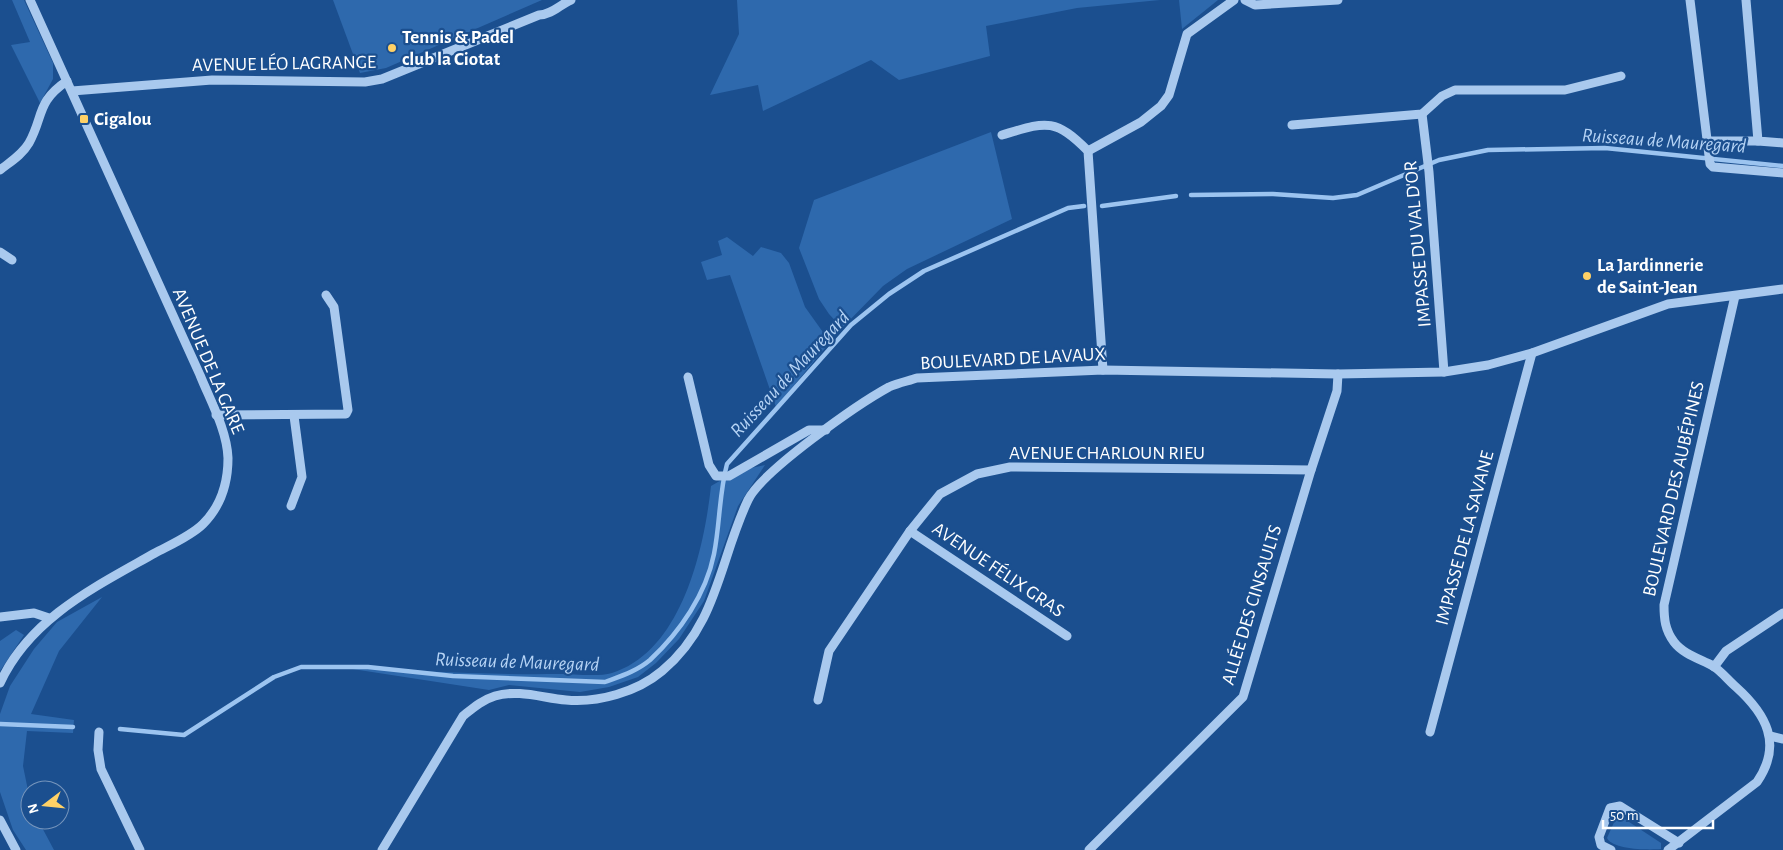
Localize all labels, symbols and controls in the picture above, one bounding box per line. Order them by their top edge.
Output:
place label: Tennis & Padel club la Ciotat [402,28,514,69]
marker: Tennis & Padel club la Ciotat [386,42,398,54]
street label: AVENUE LÉO LAGRANGE [192,51,376,75]
place label: Cigalou [94,110,152,129]
marker: Cigalou [78,113,90,125]
water label: Ruisseau de Mauregard [1581,125,1747,157]
street label: IMPASSE DU VAL D'OR [1401,160,1435,328]
place label: La Jardinnerie de Saint-Jean [1597,256,1703,297]
marker: La Jardinnerie de Saint-Jean [1581,270,1593,282]
street label: AVENUE DE LA GARE [169,285,247,437]
water label: Ruisseau de Mauregard [727,307,854,441]
street label: BOULEVARD DE LAVAUX [920,345,1106,373]
street label: BOULEVARD DES AUBÉPINES [1638,379,1708,598]
street label: AVENUE CHARLOUN RIEU [1009,444,1205,463]
street label: IMPASSE DE LA SAVANE [1433,449,1497,627]
street label: AVENUE FÉLIX GRAS [929,517,1068,621]
street label: ALLÉE DES CINSAULTS [1217,522,1285,687]
water label: Ruisseau de Mauregard [434,649,600,675]
north arrow [20,780,70,830]
scale bar [1603,798,1713,830]
text: N [25,802,42,815]
text: 50 m [1610,808,1639,823]

